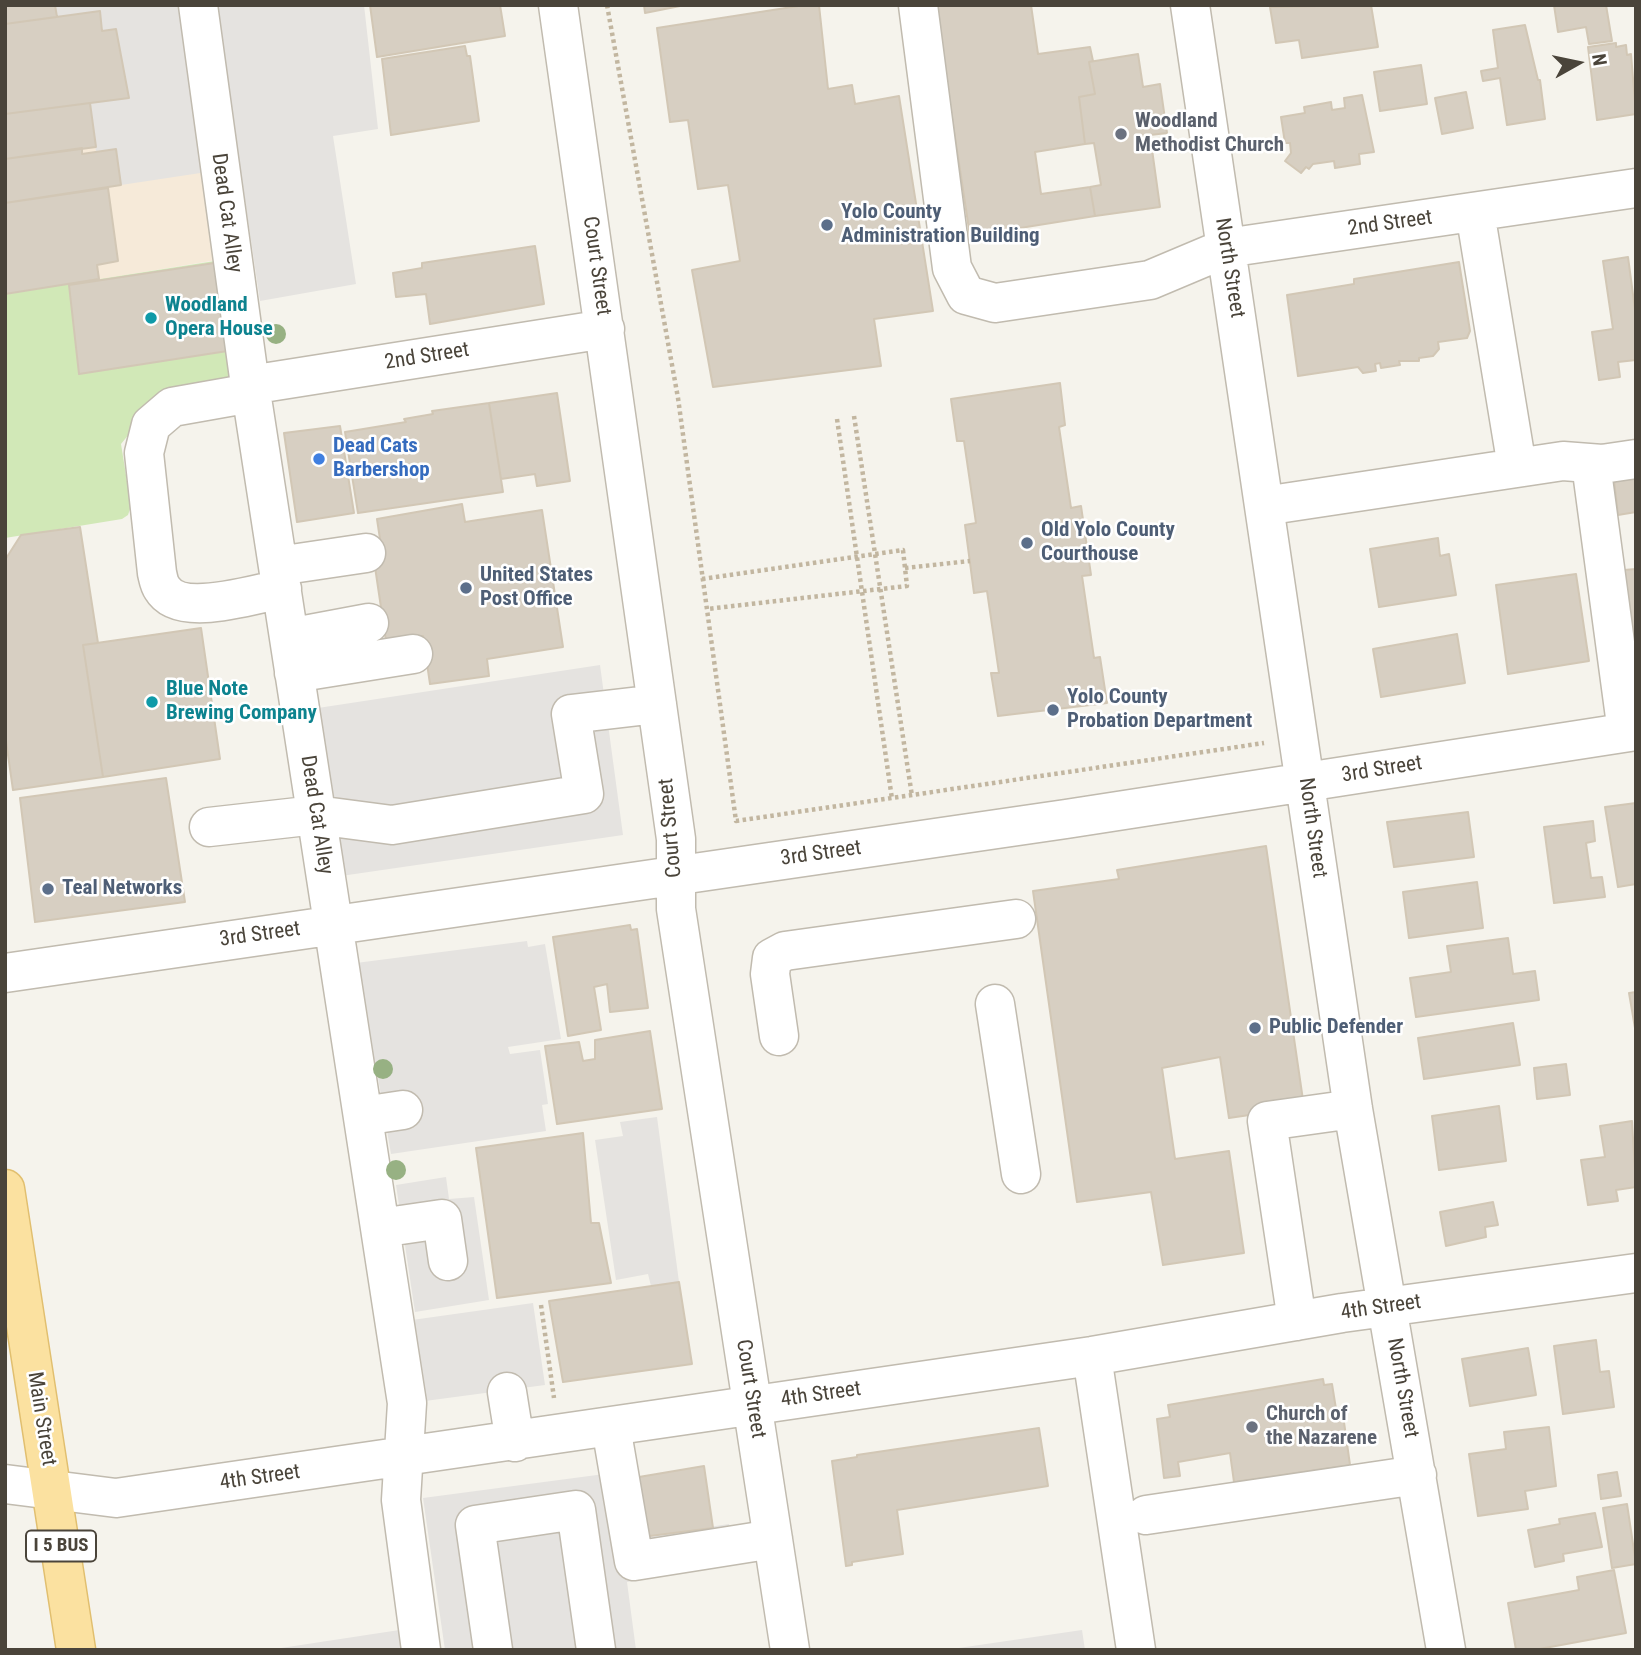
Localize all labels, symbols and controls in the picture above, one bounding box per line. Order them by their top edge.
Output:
north arrow [1543,28,1613,98]
text: N [1587,52,1612,67]
place label: Woodland Methodist Church [1135,109,1284,159]
marker: Woodland Methodist Church [1113,126,1129,142]
street label: Dead Cat Alley [205,152,247,274]
place label: Yolo County Administration Building [841,200,1040,250]
street label: 2nd Street [1346,206,1434,242]
street label: Court Street [577,215,615,317]
street label: North Street [1209,216,1249,320]
marker: Yolo County Administration Building [819,217,835,233]
place label: Woodland Opera House [165,293,273,343]
marker: Woodland Opera House [143,310,159,326]
street label: 2nd Street [383,338,471,376]
place label: Dead Cats Barbershop [333,434,430,484]
marker: Dead Cats Barbershop [311,451,327,467]
place label: Old Yolo County Courthouse [1041,518,1175,568]
marker: Old Yolo County Courthouse [1019,535,1035,551]
place label: United States Post Office [480,563,593,613]
marker: United States Post Office [458,580,474,596]
place label: Blue Note Brewing Company [166,677,317,727]
place label: Yolo County Probation Department [1067,685,1252,735]
marker: Blue Note Brewing Company [144,694,160,710]
marker: Yolo County Probation Department [1045,702,1061,718]
street label: 3rd Street [1340,751,1424,789]
street label: Dead Cat Alley [294,754,338,876]
street label: North Street [1293,776,1331,880]
street label: Court Street [654,777,688,879]
street label: 3rd Street [779,836,863,872]
place label: Teal Networks [62,876,182,902]
marker: Teal Networks [40,881,56,897]
street label: 3rd Street [218,917,302,953]
place label: Public Defender [1269,1015,1403,1041]
marker: Public Defender [1247,1020,1263,1036]
street label: 4th Street [1339,1290,1423,1326]
street label: North Street [1381,1336,1423,1440]
street label: Court Street [730,1338,770,1440]
street label: Main Street [21,1370,61,1468]
street label: 4th Street [779,1377,863,1413]
place label: Church of the Nazarene [1266,1402,1377,1452]
marker: Church of the Nazarene [1244,1419,1260,1435]
street label: 4th Street [218,1460,302,1496]
road number: I 5 BUS [26,1530,96,1562]

